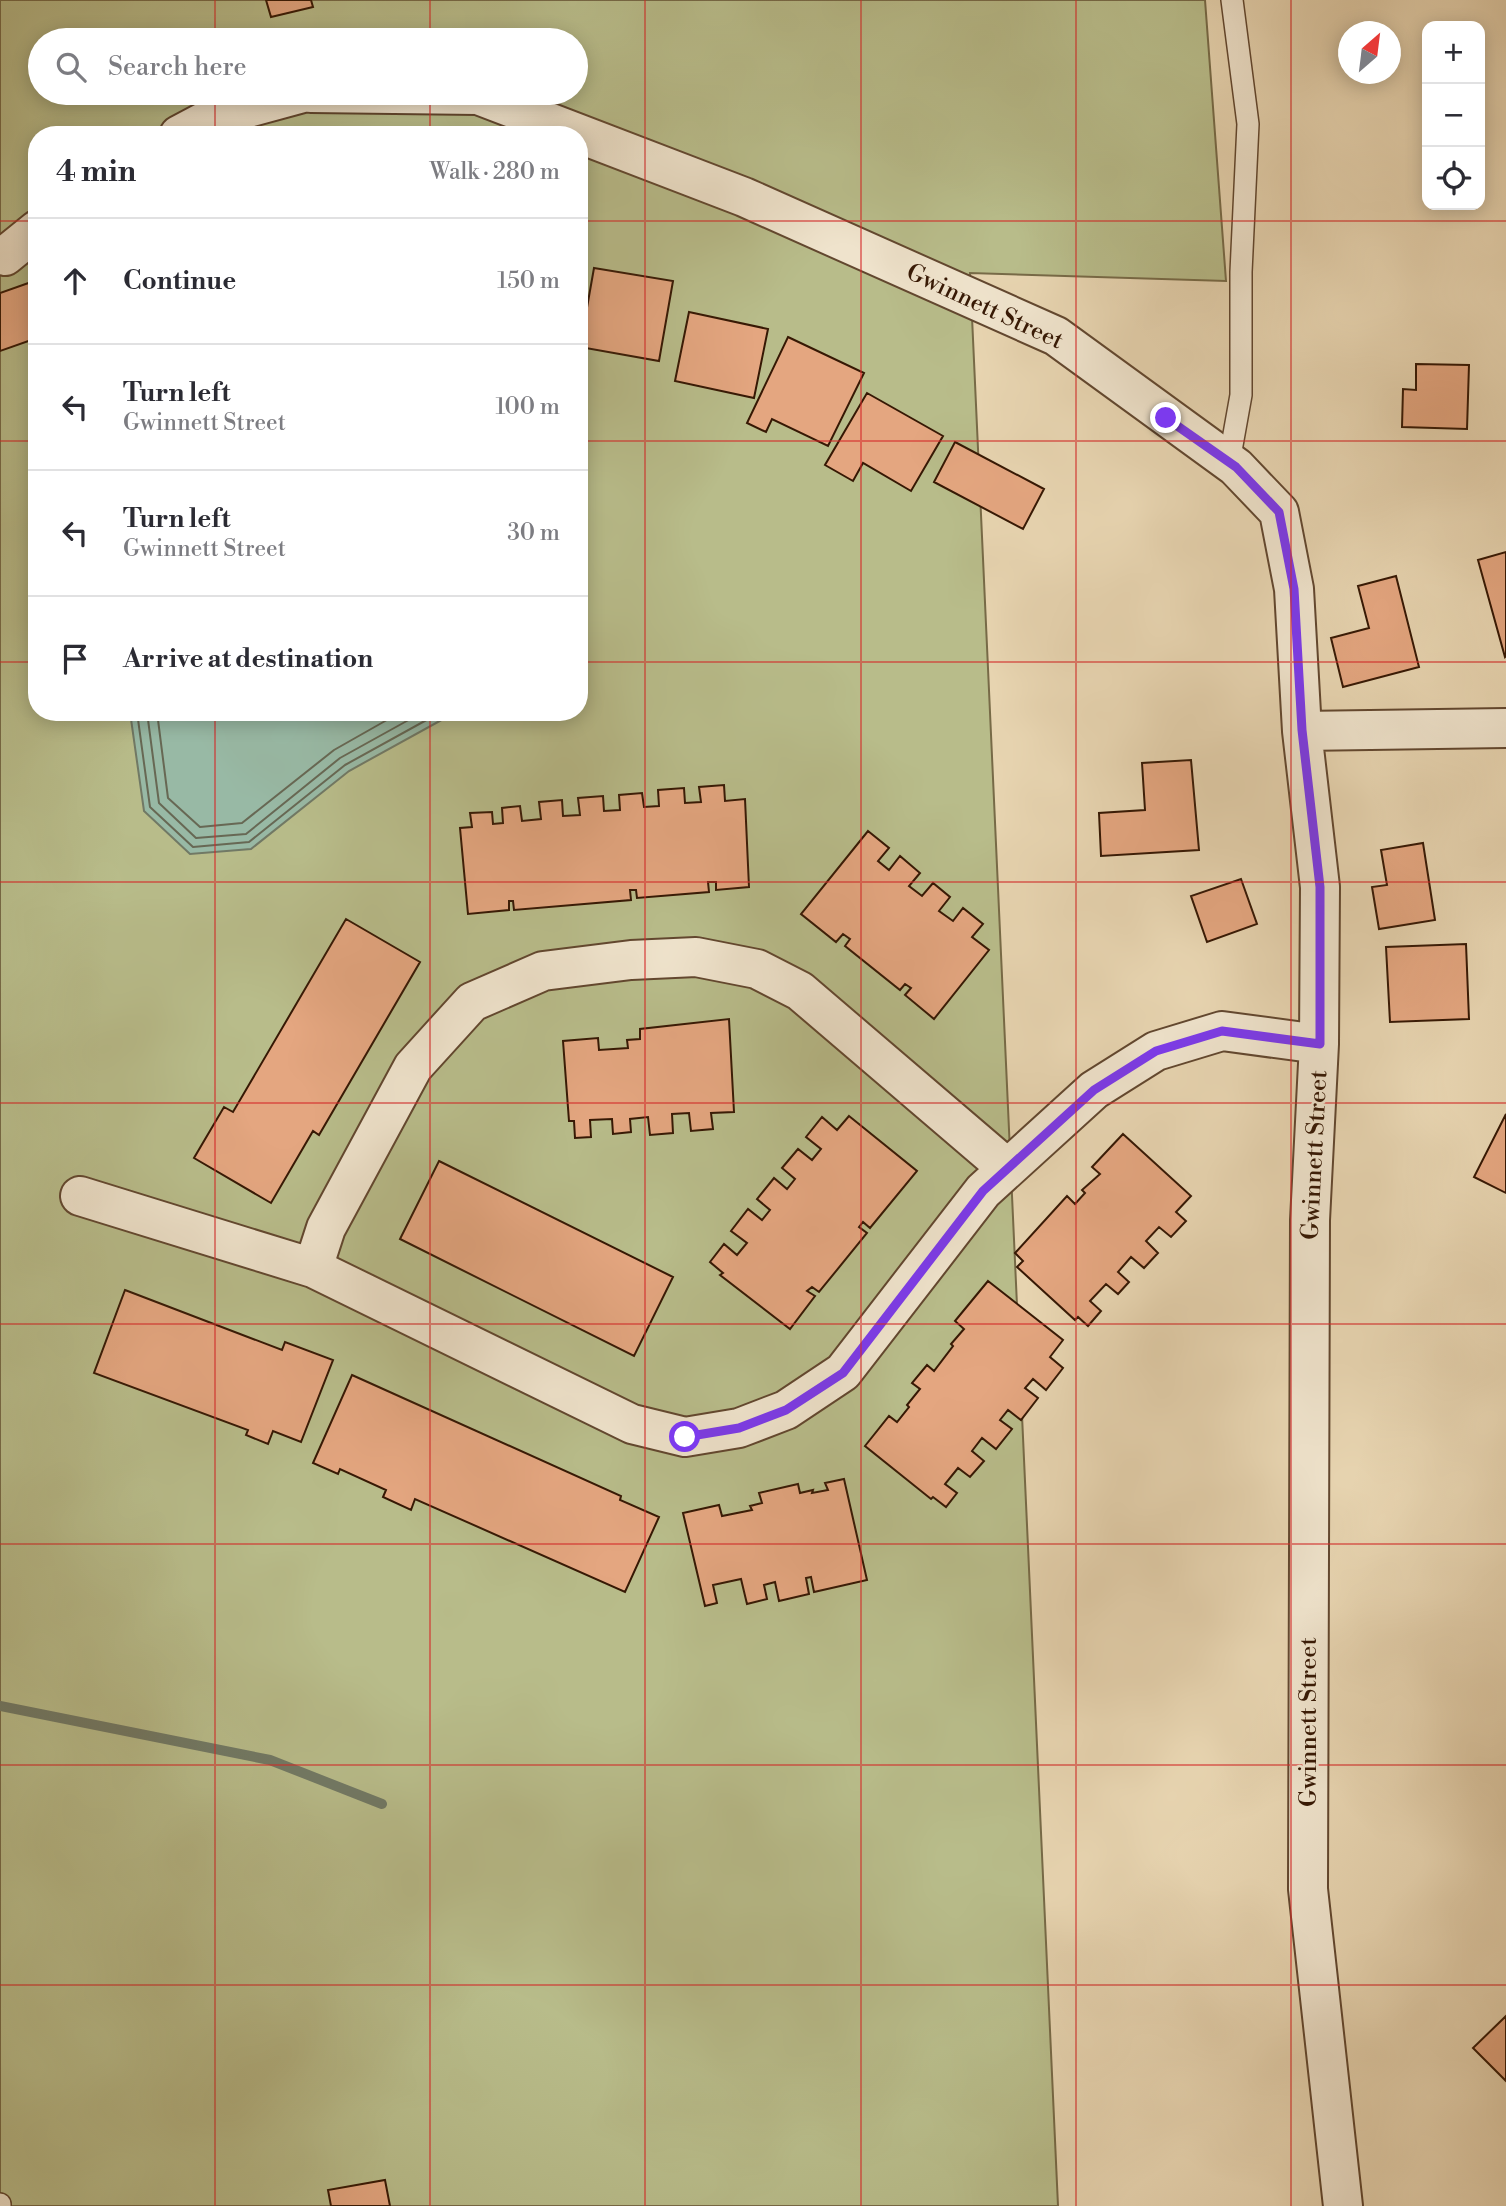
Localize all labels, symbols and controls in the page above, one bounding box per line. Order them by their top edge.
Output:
north arrow [1338,21,1401,84]
map controls [1422,21,1485,210]
button: + [1422,21,1485,84]
search box [28,28,588,105]
icon: search [52,48,90,86]
text: Search here [108,51,247,83]
button: − [1422,84,1485,147]
button: locate [1422,147,1485,210]
text: 4 min [56,153,136,191]
text: Walk · 280 m [430,158,560,186]
street label: Gwinnett Street [901,257,1068,357]
icon: ahead [56,262,94,300]
text: Continue [123,265,236,297]
text: 150 m [497,267,560,295]
text: Turn left [123,377,231,409]
icon: left [56,388,94,426]
text: 100 m [495,393,560,421]
route end [1150,402,1181,433]
text: Gwinnett Street [123,409,286,437]
text: Turn left [123,503,231,535]
icon: left [56,514,94,552]
text: 30 m [507,519,560,547]
text: Gwinnett Street [123,535,286,563]
icon: arrive [56,640,94,678]
text: Arrive at destination [123,643,373,675]
street label: Gwinnett Street [1296,1069,1334,1241]
route start [669,1421,700,1452]
street label: Gwinnett Street [1294,1637,1324,1807]

